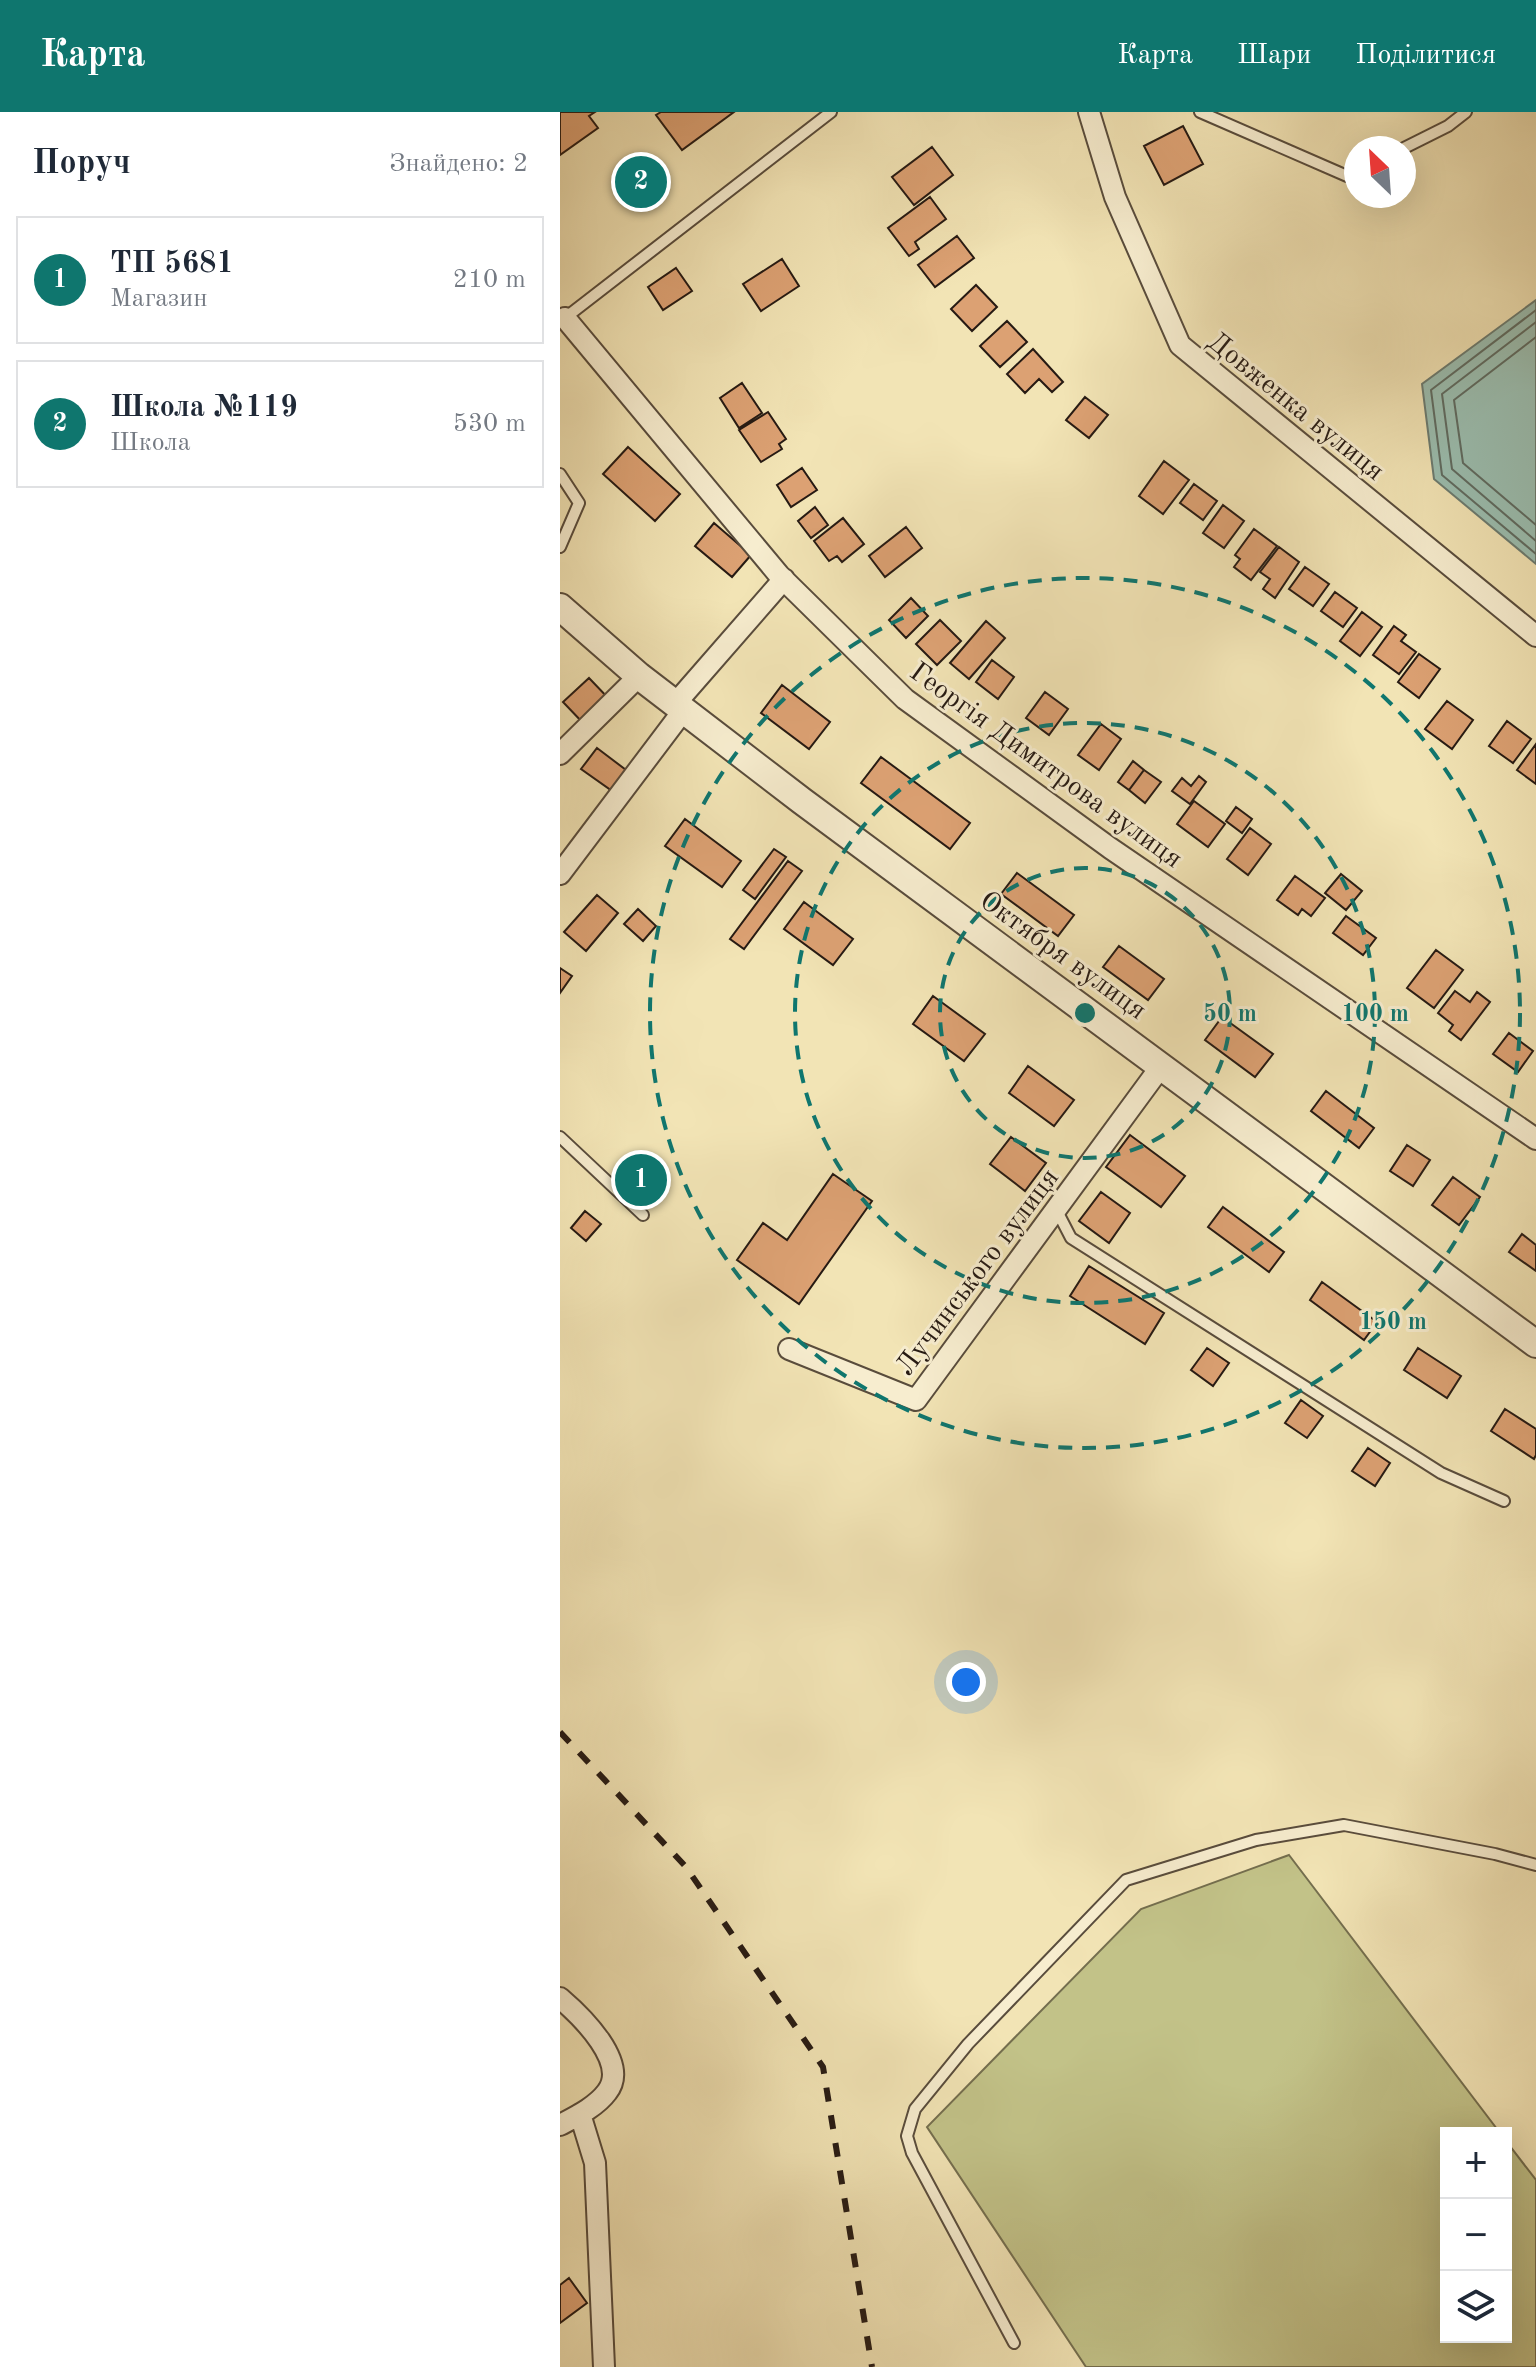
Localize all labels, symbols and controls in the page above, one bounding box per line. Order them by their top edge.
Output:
text: Карта [40,37,146,75]
text: Карта [1117,42,1193,70]
text: Шари [1237,42,1311,70]
text: Поділитися [1355,42,1496,70]
north arrow [1344,136,1416,208]
text: Поруч [32,147,131,181]
text: Знайдено: 2 [389,151,528,177]
pin: 2 [615,152,667,212]
text: ТП 5681 [110,249,234,279]
text: 1 [52,267,68,293]
text: 210 m [453,267,526,293]
text: Магазин [110,286,208,312]
street label: Довженка вулиця [1202,328,1389,487]
text: Школа №119 [110,393,298,423]
text: 2 [52,411,68,437]
text: 530 m [453,411,526,437]
text: Школа [110,430,191,456]
street label: Георгія Димитрова вулиця [904,658,1187,874]
street label: Октября вулиця [974,887,1151,1026]
centre of rings [1071,999,1099,1027]
text: 50 m [1203,1002,1257,1027]
text: 100 m [1341,1003,1409,1027]
pin: 1 [615,1150,667,1210]
street label: Лучинського вулиця [892,1164,1065,1381]
text: 150 m [1359,1310,1427,1335]
your location [946,1662,986,1702]
map controls [1440,2127,1512,2343]
button: + [1440,2127,1512,2199]
button: − [1440,2199,1512,2271]
button: layers [1440,2271,1512,2343]

